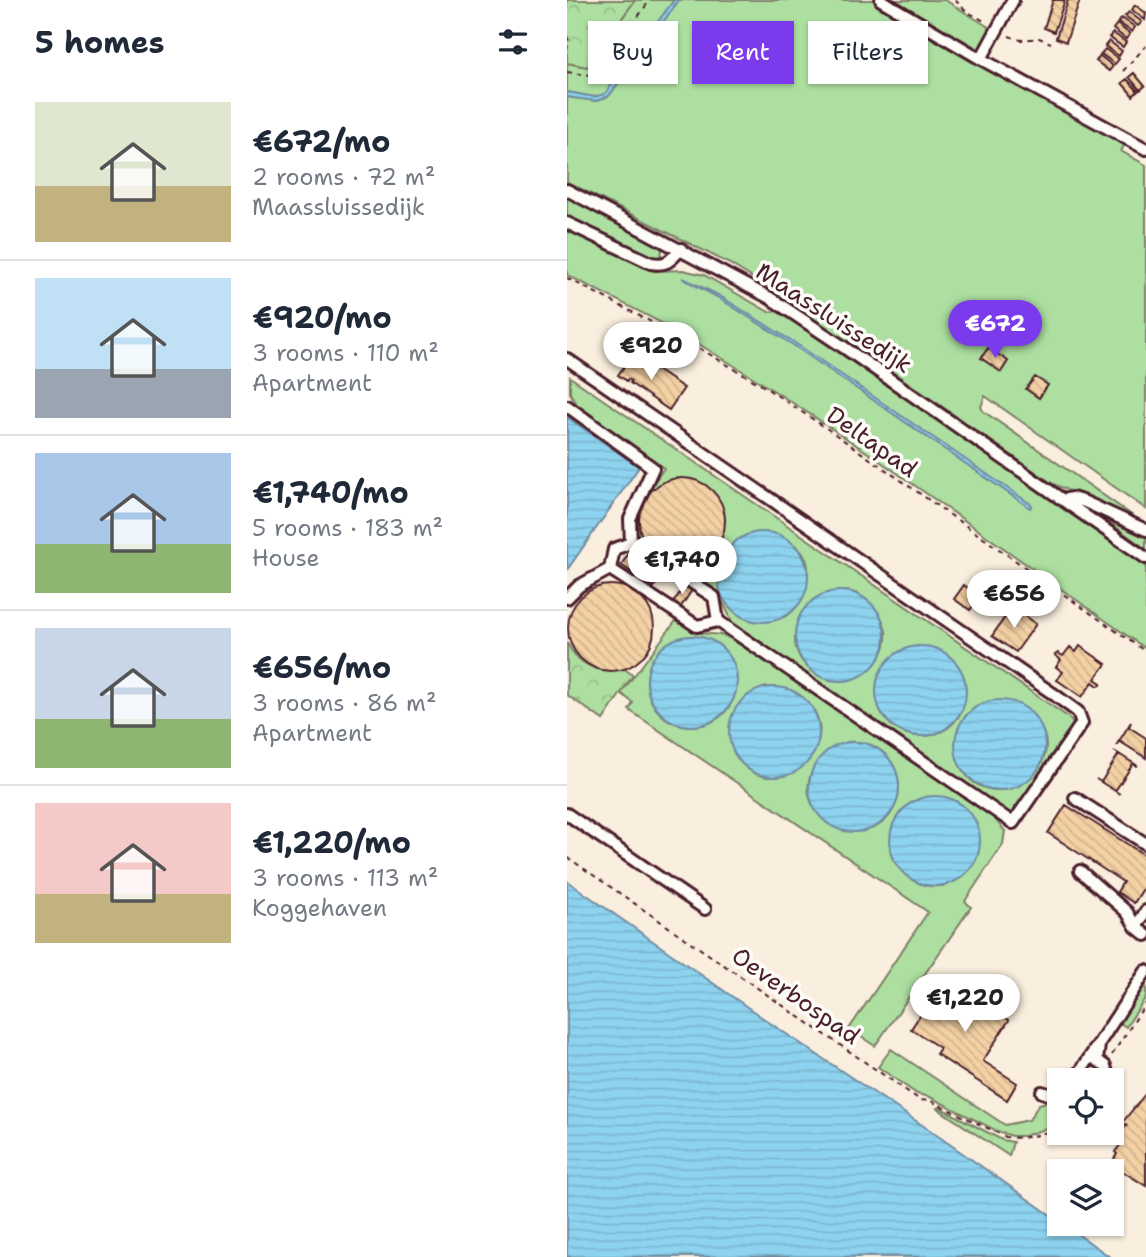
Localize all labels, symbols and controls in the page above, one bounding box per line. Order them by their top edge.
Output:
chip: Buy [588,21,678,84]
chip: Rent [692,21,794,84]
chip: Filters [808,21,928,84]
text: 5 homes [35,22,165,63]
icon: filters [494,23,532,61]
text: €672/mo [252,121,391,162]
icon: home [91,130,175,214]
text: 2 rooms · 72 m² [252,162,435,192]
text: Maassluissedijk [252,192,425,222]
street label: Maassluissedijk [750,255,918,381]
text: €920/mo [252,297,392,338]
pin: €672 [954,300,1036,360]
icon: home [91,306,175,390]
text: €672 [964,308,1026,338]
pin: €920 [610,322,692,382]
text: €920 [619,330,683,360]
text: 3 rooms · 110 m² [252,338,439,368]
text: Apartment [252,368,372,398]
street label: Deltapad [820,399,924,485]
text: €1,740/mo [252,472,409,513]
icon: home [91,481,175,565]
text: 5 rooms · 183 m² [252,513,443,543]
pin: €1,740 [625,536,739,596]
text: House [252,543,320,573]
text: €1,740 [644,544,720,574]
pin: €656 [973,570,1055,630]
text: €656 [983,578,1045,608]
text: €656/mo [252,647,391,688]
icon: home [91,656,175,740]
text: 3 rooms · 86 m² [252,688,437,718]
text: Apartment [252,718,372,748]
text: €1,220/mo [252,822,411,863]
icon: home [91,831,175,915]
text: 3 rooms · 113 m² [252,863,438,893]
text: Koggehaven [252,893,387,923]
street label: Oeverbospad [725,940,867,1052]
pin: €1,220 [908,974,1022,1034]
text: €1,220 [926,982,1004,1012]
map controls [1047,1068,1124,1236]
button: locate [1047,1068,1124,1145]
button: layers [1047,1159,1124,1236]

